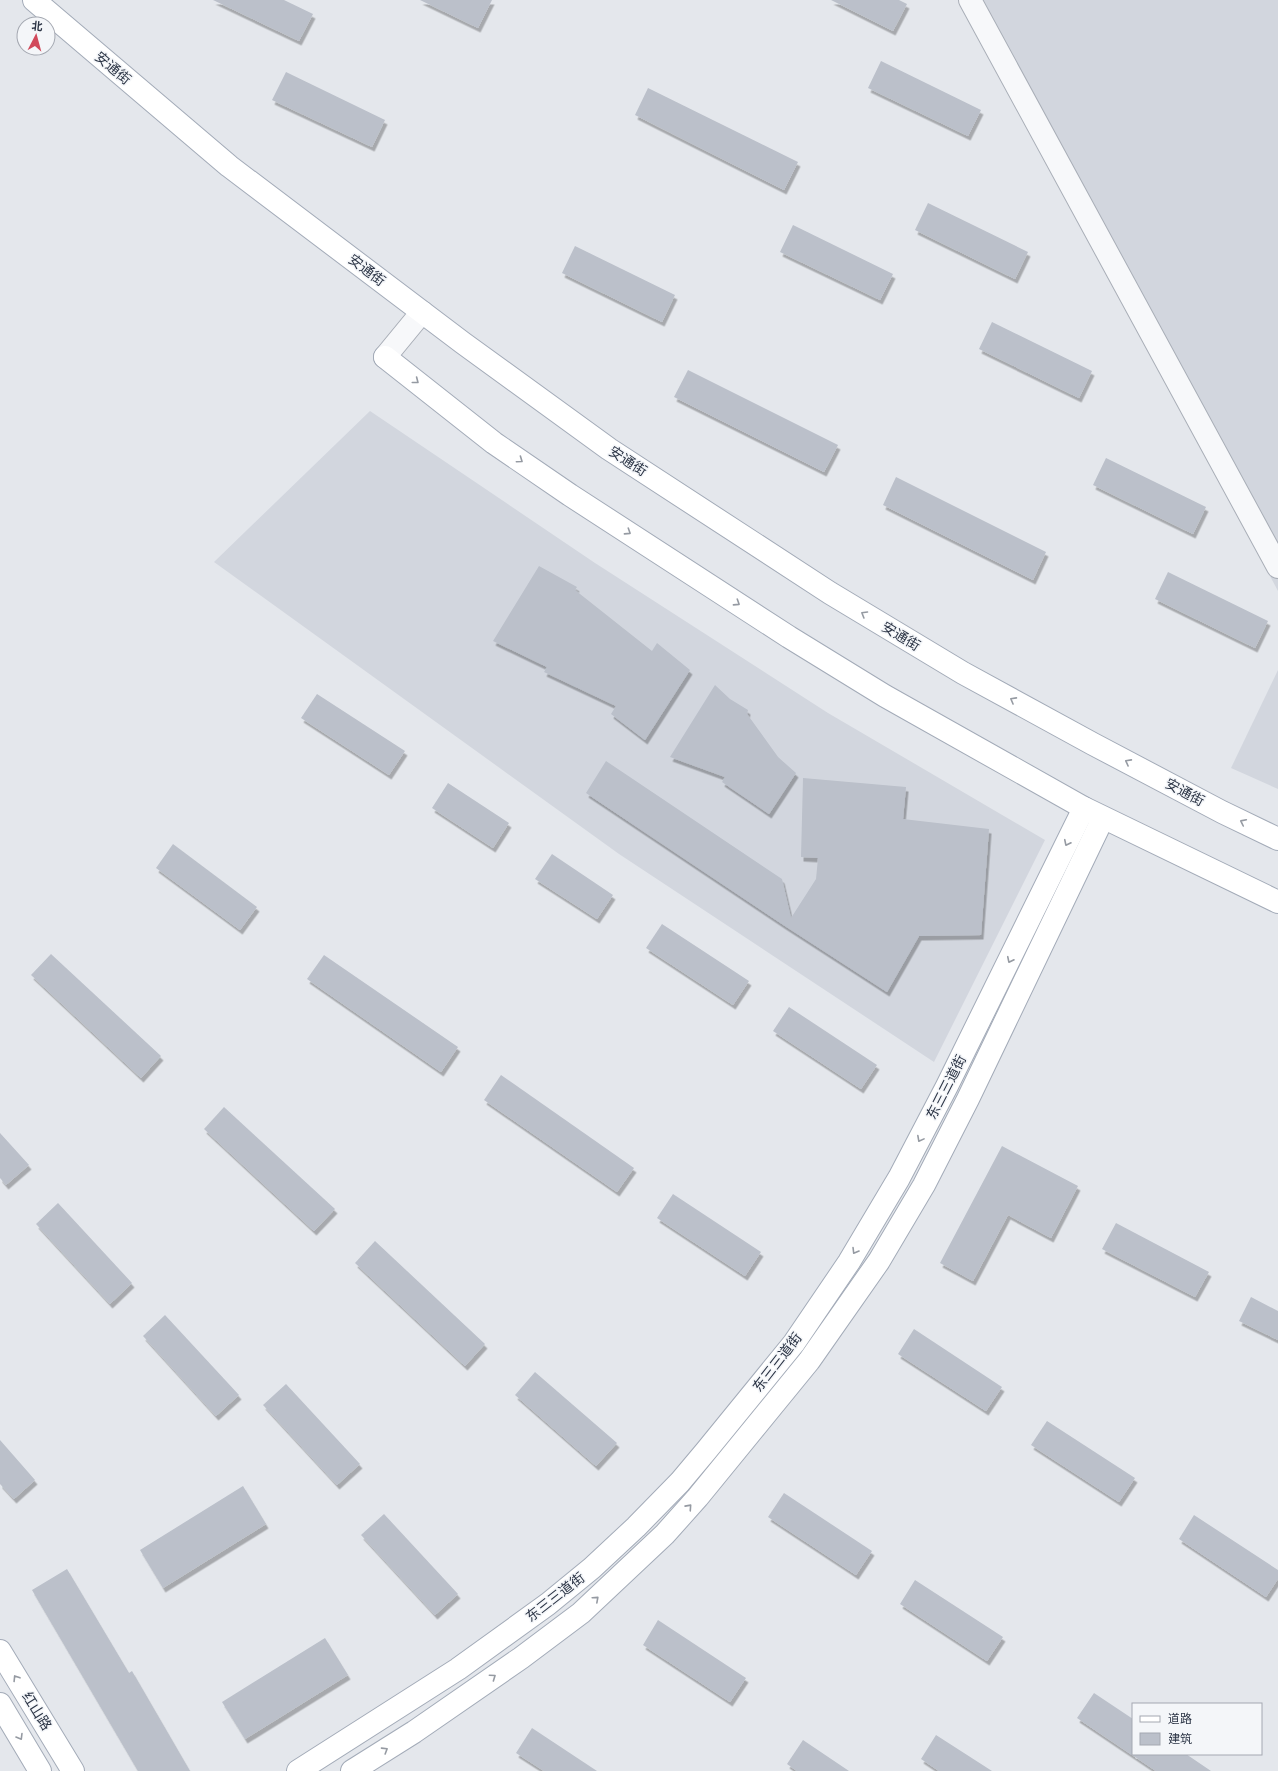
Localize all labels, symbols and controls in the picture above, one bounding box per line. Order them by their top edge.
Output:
north arrow [16,16,56,56]
text: 北 [31,20,43,34]
street label: 安通街 [92,48,134,88]
street label: 安通街 [345,251,389,289]
one-way arrow [412,377,419,384]
street label: 安通街 [606,443,650,479]
one-way arrow [515,455,522,462]
one-way arrow [624,527,631,535]
one-way arrow [732,598,739,605]
one-way arrow [861,611,868,619]
street label: 安通街 [879,618,923,654]
one-way arrow [1010,698,1017,705]
one-way arrow [1124,759,1132,767]
street label: 安通街 [1163,775,1207,809]
one-way arrow [1240,819,1247,827]
one-way arrow [1064,839,1072,847]
one-way arrow [1007,956,1015,963]
street label: 东三三道街 [923,1052,969,1122]
one-way arrow [917,1134,924,1142]
one-way arrow [853,1247,860,1254]
street label: 东三三道街 [749,1329,805,1395]
one-way arrow [684,1505,691,1512]
street label: 东三三道街 [522,1569,588,1625]
one-way arrow [592,1597,599,1604]
one-way arrow [489,1674,496,1682]
one-way arrow [14,1675,21,1682]
street label: 红山路 [19,1689,55,1733]
legend [1132,1703,1262,1755]
text: 道路 [1168,1712,1192,1726]
text: 建筑 [1168,1732,1192,1746]
one-way arrow [15,1733,23,1740]
one-way arrow [381,1747,388,1755]

